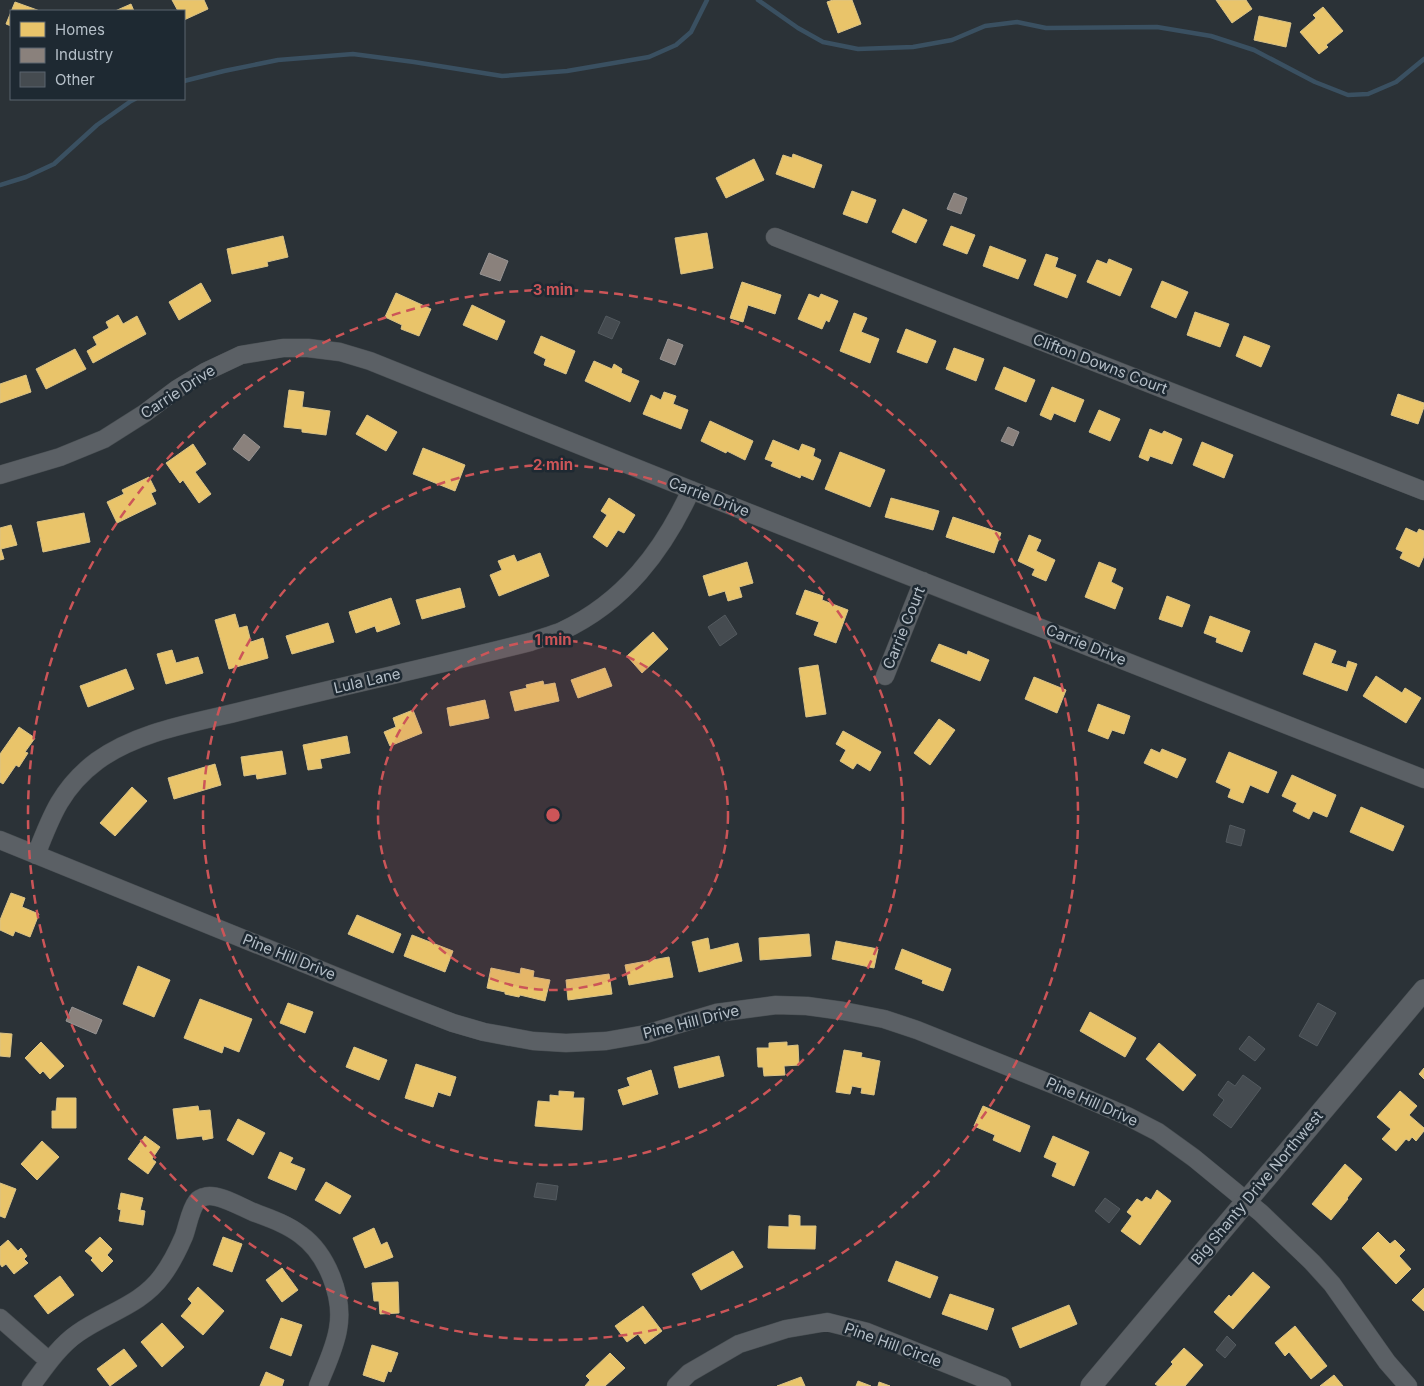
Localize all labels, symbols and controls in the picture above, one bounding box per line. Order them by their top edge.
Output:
legend [10,10,185,100]
text: Homes [55,20,105,39]
text: Industry [55,45,114,64]
text: Other [55,70,95,89]
text: 3 min [533,280,573,299]
street label: Clifton Downs Court [1030,329,1170,398]
street label: Carrie Drive [137,360,219,423]
text: 2 min [533,455,573,474]
street label: Carrie Drive [666,472,752,521]
street label: Carrie Court [878,584,929,672]
street label: Carrie Drive [1043,620,1129,669]
text: 1 min [534,630,572,649]
street label: Lula Lane [332,664,402,697]
centre of rings [544,806,562,824]
street label: Pine Hill Drive [240,929,338,984]
street label: Pine Hill Drive [641,1000,741,1043]
street label: Pine Hill Drive [1043,1073,1141,1130]
street label: Big Shanty Drive Northwest [1187,1107,1327,1269]
street label: Pine Hill Circle [842,1318,944,1371]

